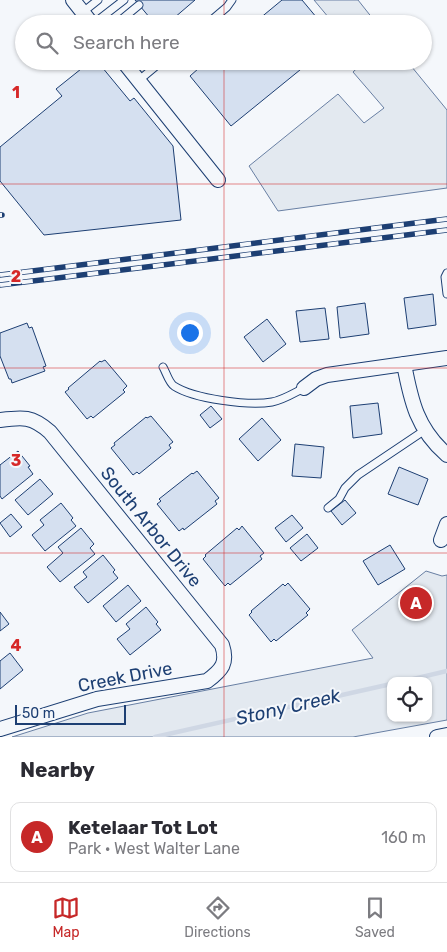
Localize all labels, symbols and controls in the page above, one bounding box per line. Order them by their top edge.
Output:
search box [15,15,432,70]
icon: search [33,29,61,57]
text: Search here [73,31,180,54]
text: 1 [12,83,20,102]
text: 2 [11,267,21,286]
your location [177,320,203,346]
text: 3 [11,451,21,470]
street label: South Arbor Drive [96,462,206,592]
pin: A [400,584,432,622]
text: 4 [11,636,22,655]
street label: Creek Drive [76,657,174,697]
map controls [387,677,432,722]
button: locate [387,677,432,722]
water label: Stony Creek [233,684,343,730]
scale bar [15,702,126,725]
text: 50 m [22,705,55,722]
text: Nearby [20,757,95,782]
text: Ketelaar Tot Lot [68,816,218,839]
text: A [31,828,43,847]
text: 160 m [381,828,426,847]
text: Park · West Walter Lane [68,839,240,858]
tab: Map [52,894,80,941]
tab: Directions [184,894,251,941]
tab: Saved [355,894,395,941]

